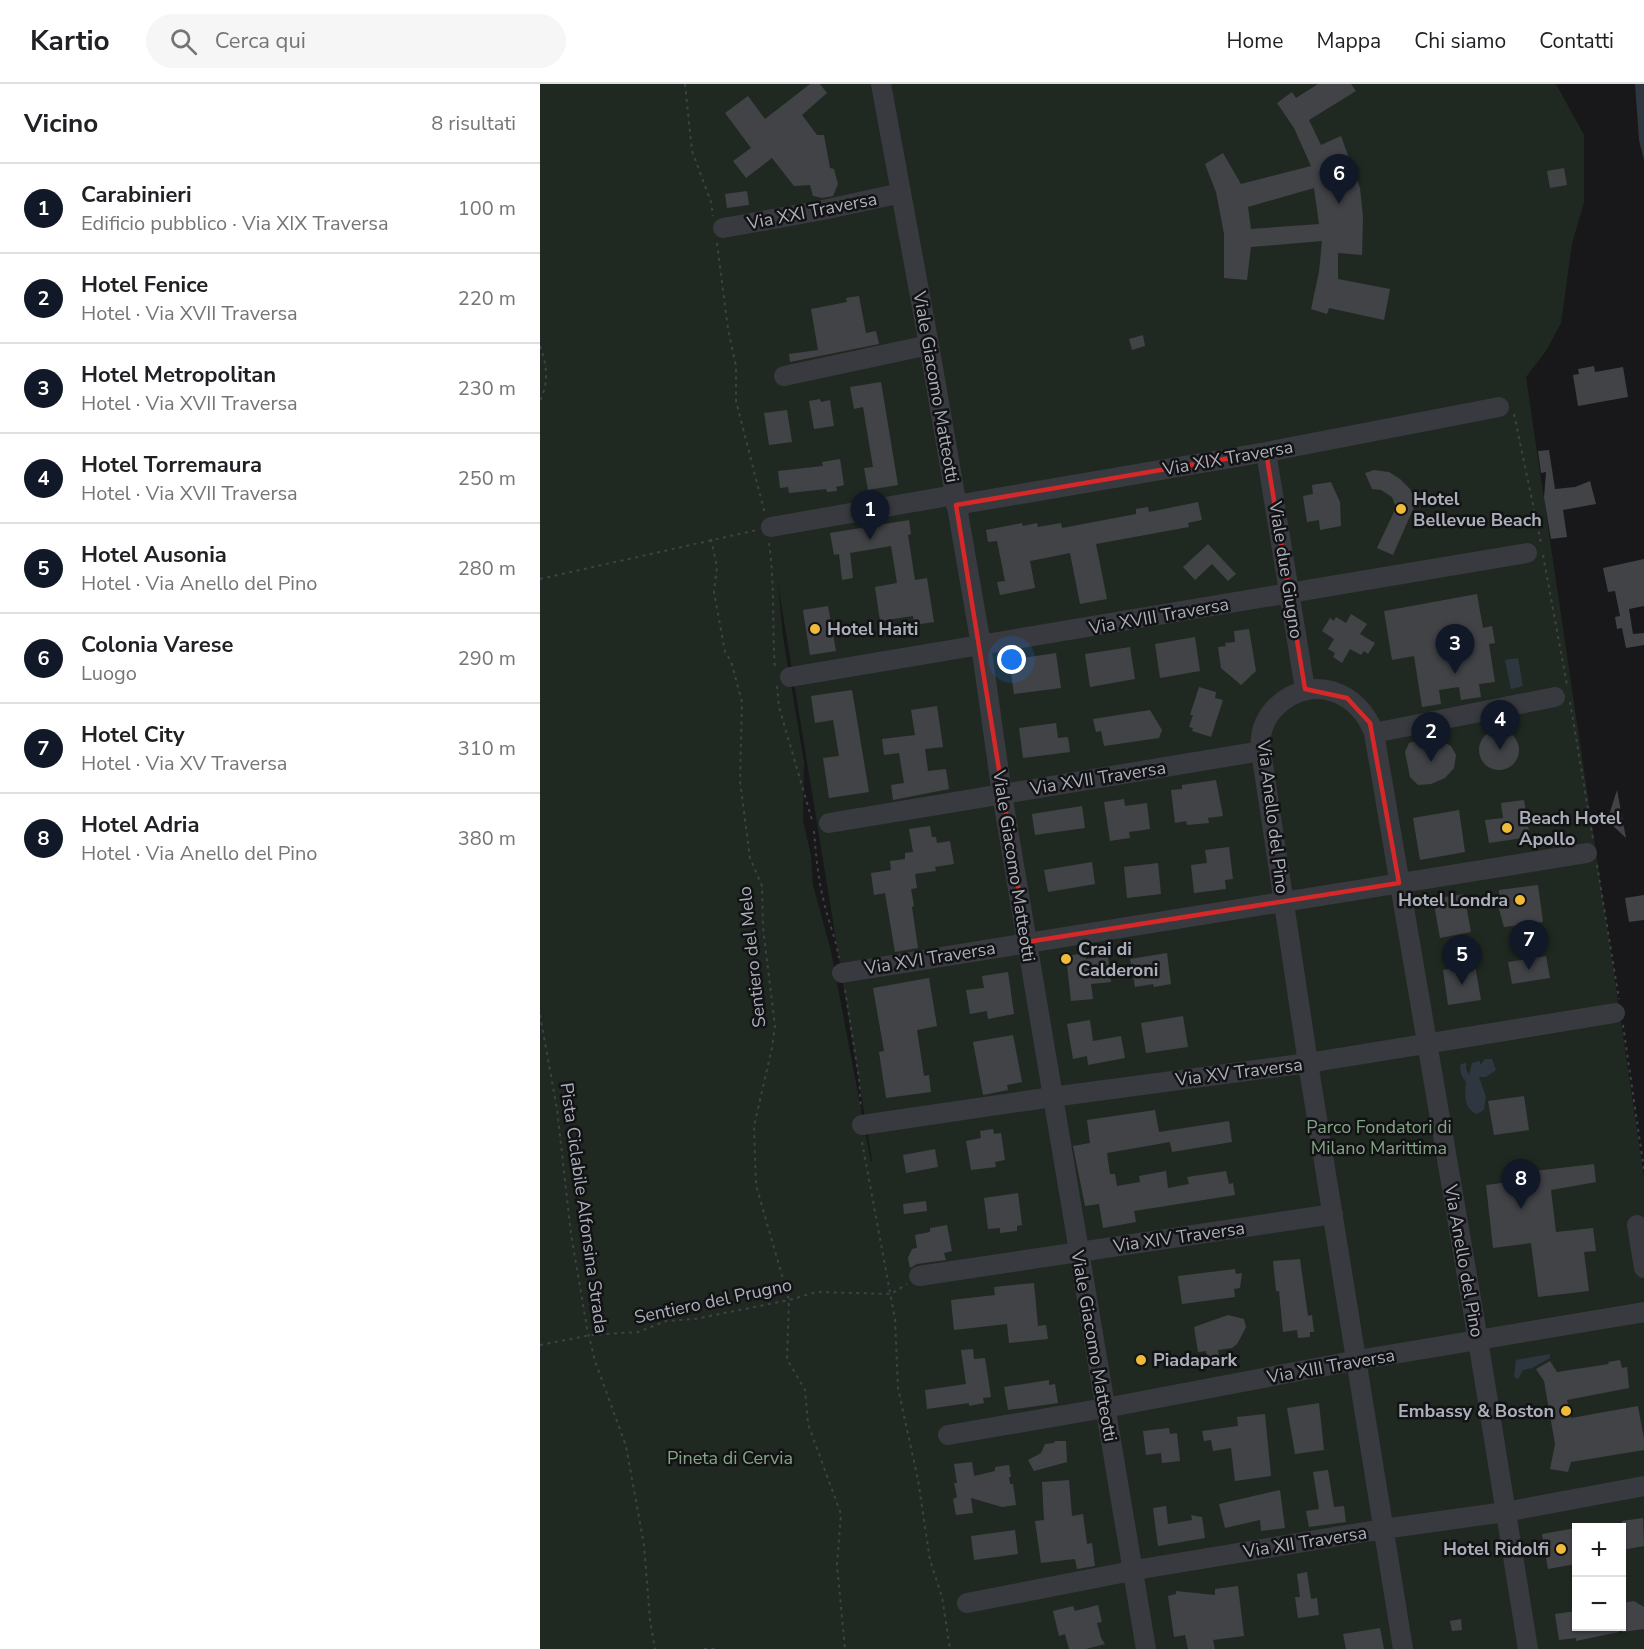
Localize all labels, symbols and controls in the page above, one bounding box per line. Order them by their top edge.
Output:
search box [146,14,566,68]
text: Kartio [30,22,110,60]
icon: search [167,25,200,58]
text: Cerca qui [215,26,306,56]
text: Home [1227,27,1283,55]
text: Mappa [1316,27,1381,55]
text: Chi siamo [1414,27,1506,55]
text: Contatti [1539,27,1614,55]
text: Vicino [24,106,98,141]
text: 8 risultati [431,110,516,137]
pin: 6 [1320,154,1358,204]
text: Carabinieri [81,180,192,210]
street label: Via XXI Traversa [744,187,879,236]
text: 1 [38,195,50,222]
text: 100 m [458,195,516,222]
text: Edificio pubblico · Via XIX Traversa [81,210,389,237]
text: Hotel Fenice [81,270,208,300]
text: 2 [38,285,50,312]
text: 220 m [458,285,516,312]
street label: Viale Giacomo Matteotti [907,289,965,485]
text: Hotel · Via XVII Traversa [81,300,298,327]
text: Hotel Metropolitan [81,360,276,390]
text: 3 [38,375,50,402]
text: 230 m [458,375,516,402]
text: Hotel · Via XVII Traversa [81,390,298,417]
street label: Via XIX Traversa [1160,435,1295,481]
text: Hotel Torremaura [81,450,262,480]
text: 4 [38,465,50,492]
text: 250 m [458,465,516,492]
text: Hotel · Via XVII Traversa [81,480,298,507]
place label: Hotel Bellevue Beach [1413,487,1542,532]
pin: 1 [850,490,890,540]
street label: Viale due Giugno [1263,499,1309,640]
marker: Hotel Bellevue Beach [1394,502,1408,516]
text: Hotel Ausonia [81,540,227,570]
text: 5 [38,555,50,582]
text: 280 m [458,555,516,582]
text: Hotel · Via Anello del Pino [81,570,317,597]
street label: Via XVIII Traversa [1086,592,1231,640]
place label: Hotel Haiti [827,617,918,641]
marker: Hotel Haiti [808,622,822,636]
pin: 3 [1436,624,1474,674]
text: Colonia Varese [81,630,233,660]
text: 6 [38,645,50,672]
text: 290 m [458,645,516,672]
your location [997,645,1026,674]
text: Luogo [81,660,137,687]
pin: 4 [1480,700,1520,750]
pin: 2 [1412,712,1450,762]
text: Hotel City [81,720,185,750]
text: 7 [38,735,50,762]
text: 310 m [458,735,516,762]
street label: Via Anello del Pino [1252,738,1294,895]
text: Hotel · Via XV Traversa [81,750,287,777]
street label: Via XVII Traversa [1028,755,1168,801]
street label: Viale Giacomo Matteotti [987,767,1041,964]
place label: Beach Hotel Apollo [1519,806,1622,851]
text: Hotel Adria [81,810,200,840]
marker: Beach Hotel Apollo [1500,821,1514,835]
text: 8 [38,825,50,852]
text: 380 m [458,825,516,852]
text: Hotel · Via Anello del Pino [81,840,317,867]
street label: Sentiero del Melo [733,885,771,1029]
place label: Hotel Londra [1398,888,1508,912]
marker: Hotel Londra [1513,893,1527,907]
pin: 7 [1510,920,1548,970]
street label: Via XVI Traversa [862,936,997,980]
pin: 5 [1442,936,1482,985]
place label: Crai di Calderoni [1078,937,1158,982]
marker: Crai di Calderoni [1059,952,1073,966]
street label: Via XV Traversa [1173,1052,1304,1092]
street label: Pista Ciclabile Alfonsina Strada [555,1081,613,1335]
park label: Parco Fondatori di Milano Marittima [1306,1115,1452,1160]
pin: 8 [1502,1160,1540,1209]
street label: Via Anello del Pino [1439,1182,1489,1339]
street label: Via XIV Traversa [1111,1216,1246,1258]
street label: Viale Giacomo Matteotti [1065,1248,1123,1444]
street label: Sentiero del Prugno [632,1273,794,1329]
street label: Via XIII Traversa [1264,1343,1397,1389]
place label: Piadapark [1153,1348,1238,1372]
marker: Piadapark [1134,1353,1148,1367]
place label: Embassy & Boston [1398,1399,1554,1423]
marker: Embassy & Boston [1559,1404,1573,1418]
park label: Pineta di Cervia [667,1446,793,1470]
street label: Via XII Traversa [1240,1520,1369,1564]
map controls [1572,1523,1626,1631]
button: + [1572,1523,1626,1577]
place label: Hotel Ridolfi [1443,1537,1549,1561]
marker: Hotel Ridolfi [1554,1542,1568,1556]
button: − [1572,1577,1626,1631]

